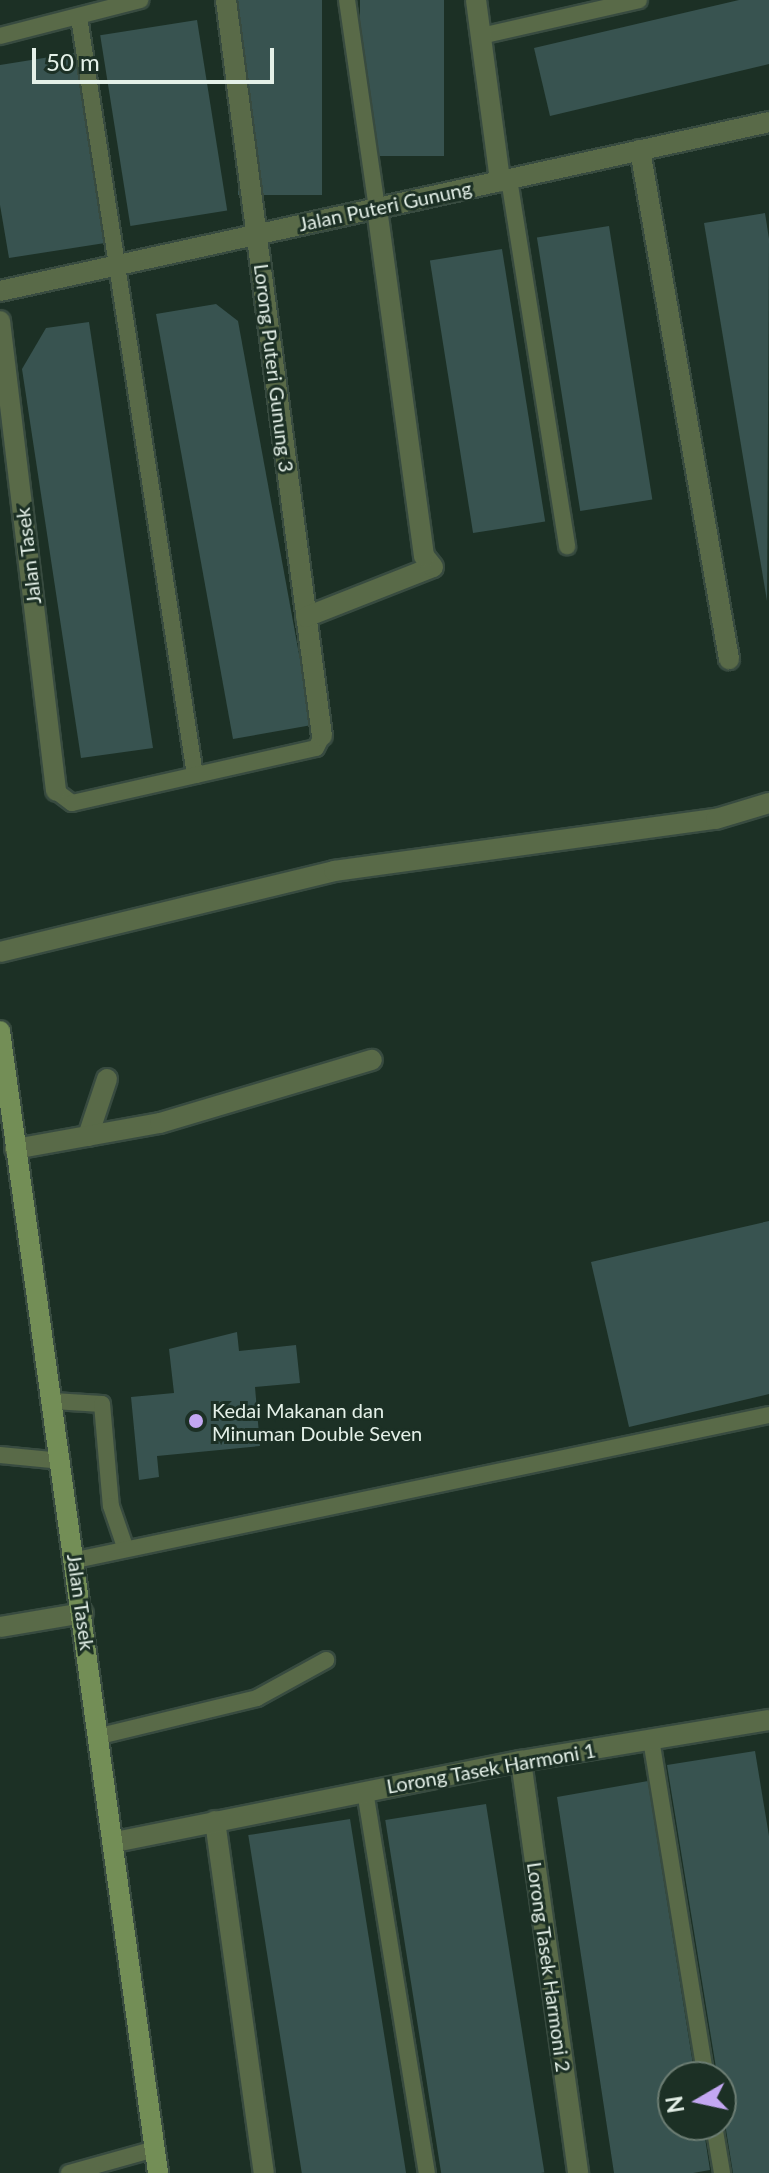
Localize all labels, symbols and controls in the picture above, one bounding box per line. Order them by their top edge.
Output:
scale bar [36,32,278,82]
text: 50 m [46,47,100,76]
street label: Jalan Puteri Gunung [296,176,474,236]
street label: Lorong Puteri Gunung 3 [249,262,299,474]
street label: Jalan Tasek [10,506,46,606]
place label: Kedai Makanan dan Minuman Double Seven [212,1398,422,1445]
marker: Kedai Makanan dan Minuman Double Seven [187,1412,205,1430]
street label: Jalan Tasek [62,1552,100,1652]
street label: Lorong Tasek Harmoni 1 [384,1738,598,1798]
street label: Lorong Tasek Harmoni 2 [522,1860,576,2074]
north arrow [657,2061,737,2141]
text: N [660,2094,689,2115]

